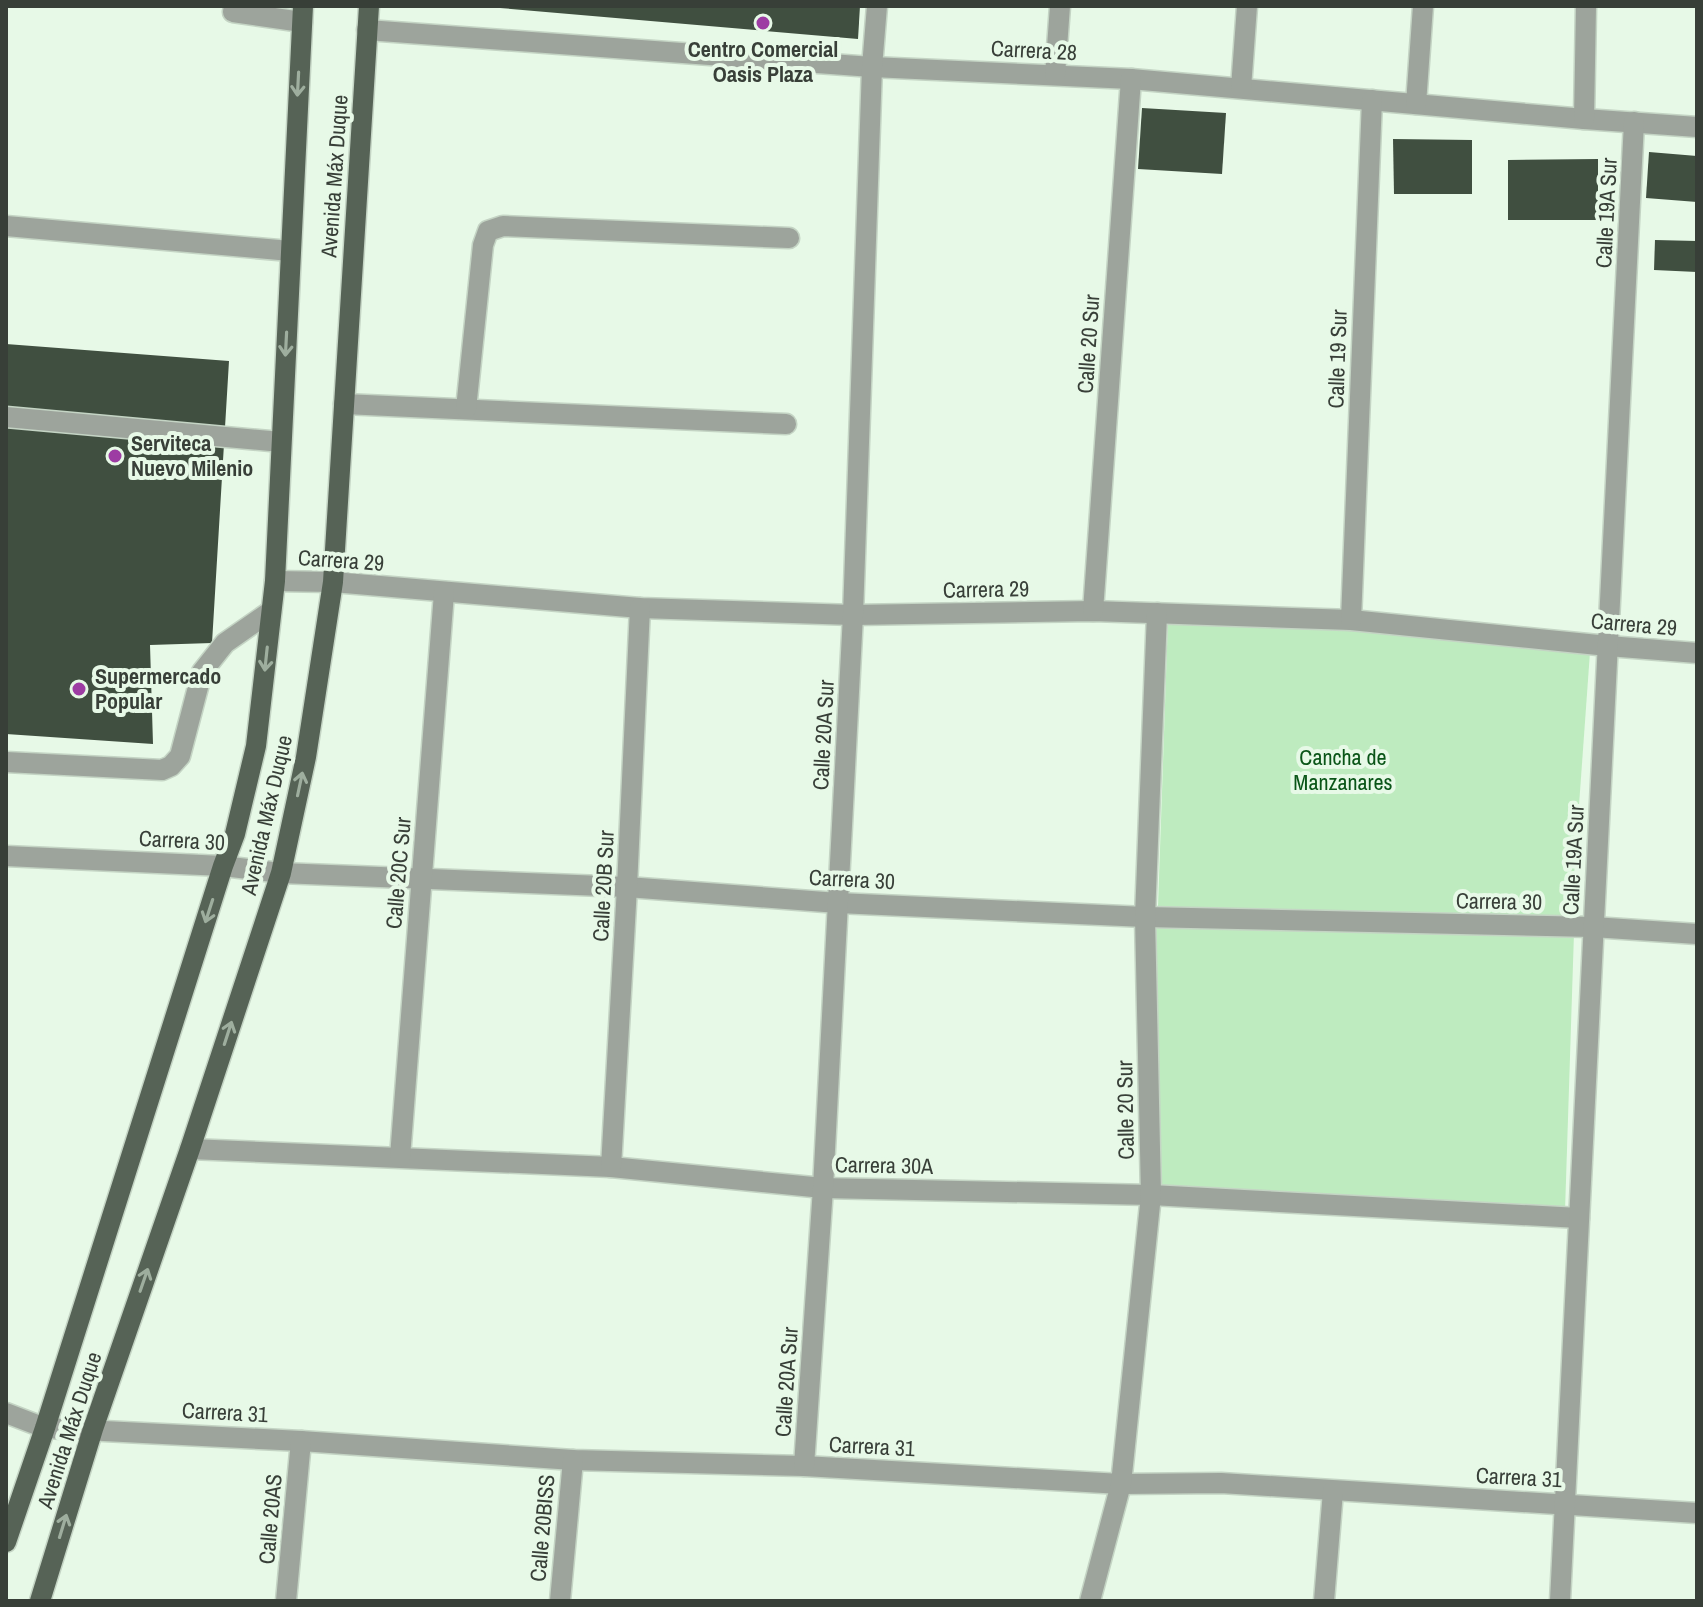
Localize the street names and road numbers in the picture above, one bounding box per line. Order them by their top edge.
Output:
street label: Carrera 28 [990,33,1078,67]
street label: Avenida Máx Duque [313,94,355,259]
street label: Calle 19A Sur [1588,157,1624,269]
street label: Calle 20 Sur [1070,293,1106,395]
street label: Calle 19 Sur [1320,309,1354,409]
street label: Carrera 29 [297,542,385,578]
street label: Carrera 29 [943,573,1029,605]
street label: Carrera 29 [1590,605,1678,643]
street label: Calle 20A Sur [805,679,841,791]
street label: Avenida Máx Duque [233,732,299,899]
street label: Calle 19A Sur [1555,804,1591,916]
street label: Calle 20C Sur [378,816,418,930]
street label: Carrera 30 [138,823,226,857]
street label: Calle 20B Sur [585,830,621,942]
street label: Carrera 30 [808,862,896,896]
street label: Carrera 30 [1456,885,1542,917]
street label: Calle 20 Sur [1109,1060,1141,1160]
street label: Carrera 30A [835,1149,934,1181]
street label: Calle 20A Sur [767,1326,805,1438]
street label: Avenida Máx Duque [29,1348,108,1513]
street label: Carrera 31 [181,1395,269,1429]
street label: Carrera 31 [828,1429,916,1463]
street label: Carrera 31 [1475,1460,1563,1494]
street label: Calle 20AS [251,1473,289,1565]
street label: Calle 20BISS [522,1473,562,1583]

